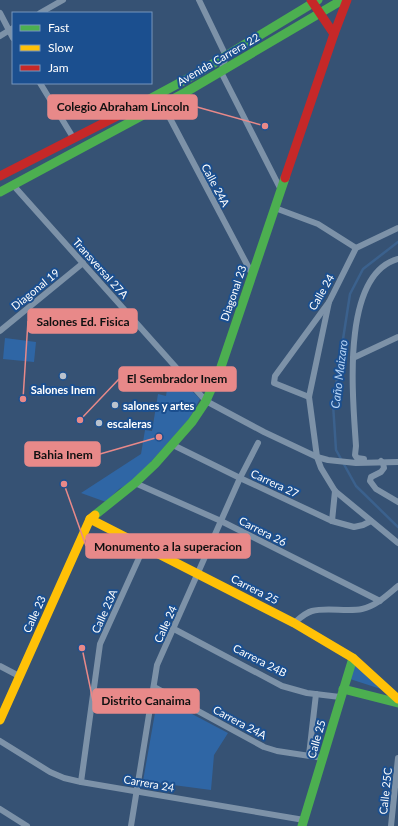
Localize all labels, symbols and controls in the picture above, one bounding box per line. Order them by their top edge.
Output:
legend [12,12,152,84]
text: Fast [48,20,70,35]
street label: Avenida Carrera 22 [175,30,261,88]
text: Slow [48,40,74,55]
text: Jam [48,60,69,75]
callout: Colegio Abraham Lincoln [48,95,197,119]
text: Colegio Abraham Lincoln [57,99,190,114]
street label: Calle 24A [199,161,233,209]
street label: Transversal 27A [71,235,132,301]
street label: Diagonal 23 [217,263,249,323]
street label: Diagonal 19 [8,266,62,312]
street label: Calle 24 [306,271,337,312]
callout: Salones Ed. Fisica [28,309,137,333]
text: Salones Ed. Fisica [36,314,130,329]
water label: Caño Maizaro [327,339,351,409]
callout: El Sembrador Inem [119,367,236,391]
marker: Salones Inem [58,371,68,381]
text: El Sembrador Inem [127,371,227,386]
place label: Salones Inem [31,383,95,396]
place label: salones y artes [123,399,195,412]
marker: salones y artes [110,400,120,410]
place label: escaleras [107,417,152,430]
marker: escaleras [94,418,104,428]
callout: Bahia Inem [25,442,100,466]
text: Bahia Inem [33,447,93,462]
street label: Carrera 27 [249,466,301,500]
street label: Carrera 26 [237,514,289,548]
callout: Monumento a la superacion [86,534,250,558]
text: Monumento a la superacion [94,539,242,554]
street label: Carrera 25 [229,572,281,606]
street label: Calle 23A [89,586,120,635]
street label: Calle 23 [20,593,48,635]
street label: Calle 24 [151,603,179,645]
street label: Carrera 24B [231,641,289,679]
callout: Distrito Canaima [93,689,199,713]
text: Distrito Canaima [101,693,191,708]
street label: Carrera 24A [211,702,270,742]
street label: Calle 25 [304,718,328,760]
street label: Calle 25C [376,766,394,815]
street label: Carrera 24 [123,772,176,794]

